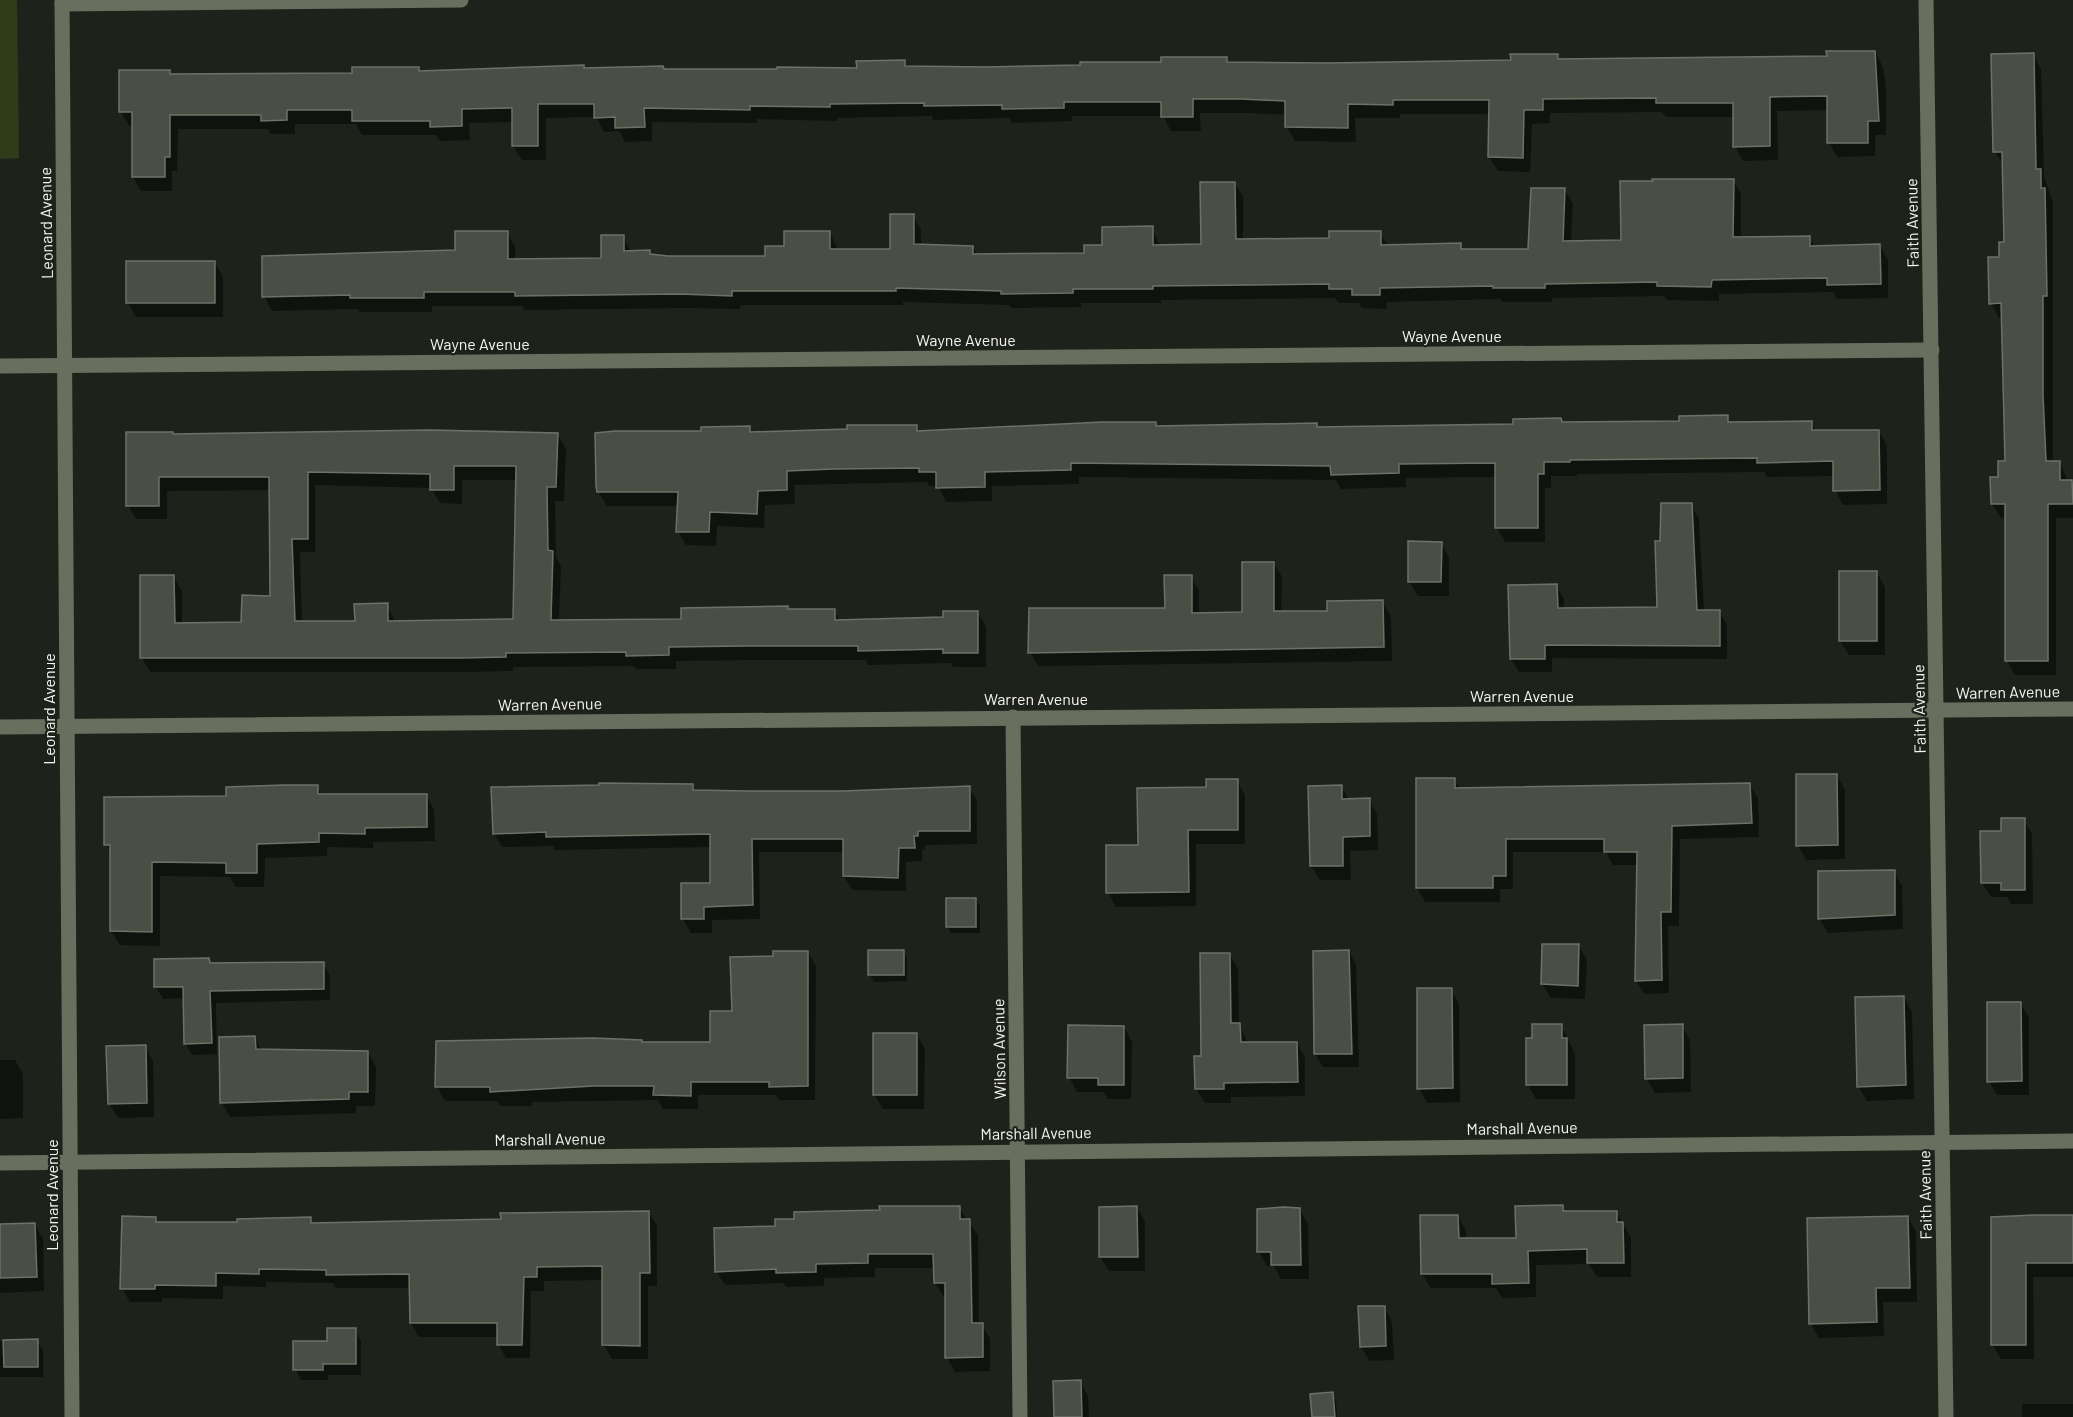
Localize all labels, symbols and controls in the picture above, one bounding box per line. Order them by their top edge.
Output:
street label: Leonard Avenue [35,167,56,279]
street label: Faith Avenue [1901,178,1922,268]
street label: Wayne Avenue [1402,326,1502,345]
street label: Wayne Avenue [916,330,1016,349]
street label: Wayne Avenue [430,334,530,353]
street label: Leonard Avenue [39,653,58,765]
street label: Faith Avenue [1908,664,1929,754]
street label: Warren Avenue [1956,681,2060,702]
street label: Warren Avenue [1470,686,1574,705]
street label: Warren Avenue [984,689,1088,708]
street label: Warren Avenue [498,693,602,714]
street label: Wilson Avenue [988,998,1009,1100]
street label: Marshall Avenue [1466,1117,1578,1138]
street label: Marshall Avenue [980,1122,1092,1143]
street label: Marshall Avenue [494,1128,606,1149]
street label: Leonard Avenue [42,1139,61,1251]
street label: Faith Avenue [1914,1150,1935,1240]

